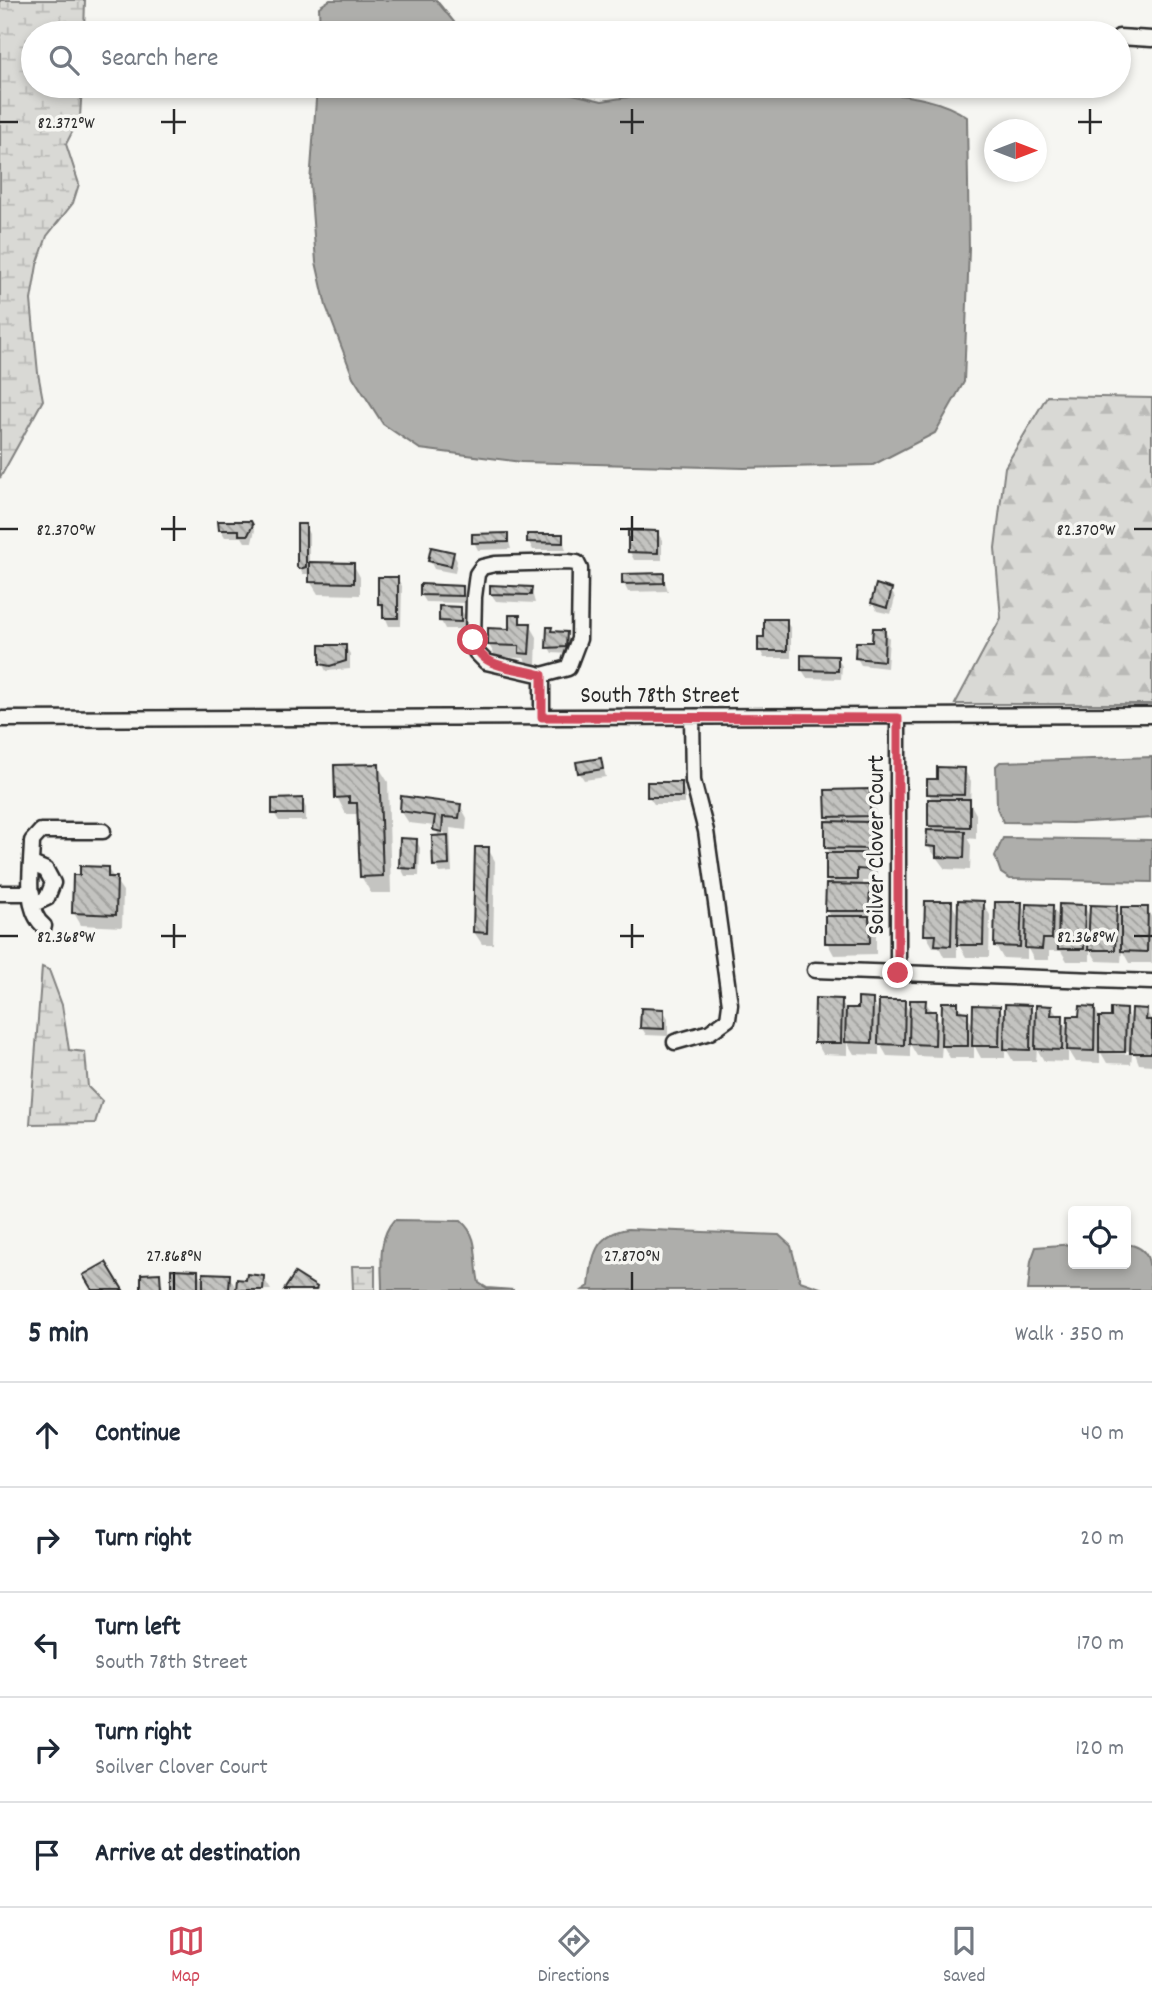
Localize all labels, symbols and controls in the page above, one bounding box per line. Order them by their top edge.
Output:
search box [21,21,1131,98]
icon: search [45,41,83,79]
text: Search here [101,41,219,78]
text: 82.372°W [38,112,95,137]
north arrow [984,119,1047,182]
text: 82.370°W [37,519,96,544]
text: 82.370°W [1057,519,1116,544]
route start [457,624,488,655]
street label: South 78th Street [580,680,740,714]
street label: Soilver Clover Court [861,755,895,935]
text: 82.368°W [37,926,96,951]
text: 82.368°W [1057,926,1116,951]
route end [882,957,913,988]
map controls [1068,1206,1131,1269]
button: locate [1068,1206,1131,1269]
text: 27.868°N [146,1245,202,1270]
text: 27.870°N [604,1245,660,1270]
text: 5 min [28,1314,89,1357]
text: Walk · 350 m [1015,1319,1124,1352]
icon: ahead [28,1416,66,1454]
text: Continue [95,1416,180,1453]
text: 40 m [1081,1418,1124,1451]
icon: right [28,1521,66,1559]
text: Turn right [95,1521,192,1558]
text: 20 m [1080,1523,1124,1556]
text: Turn left [95,1610,181,1647]
icon: left [28,1626,66,1664]
text: 170 m [1077,1628,1124,1661]
text: South 78th Street [95,1647,248,1680]
text: Turn right [95,1715,192,1752]
icon: right [28,1731,66,1769]
text: 120 m [1075,1733,1124,1766]
text: Soilver Clover Court [95,1752,268,1785]
icon: arrive [28,1836,66,1874]
text: Arrive at destination [95,1836,300,1873]
tab: Map [167,1922,205,1991]
tab: Directions [538,1922,610,1991]
tab: Saved [943,1922,985,1991]

